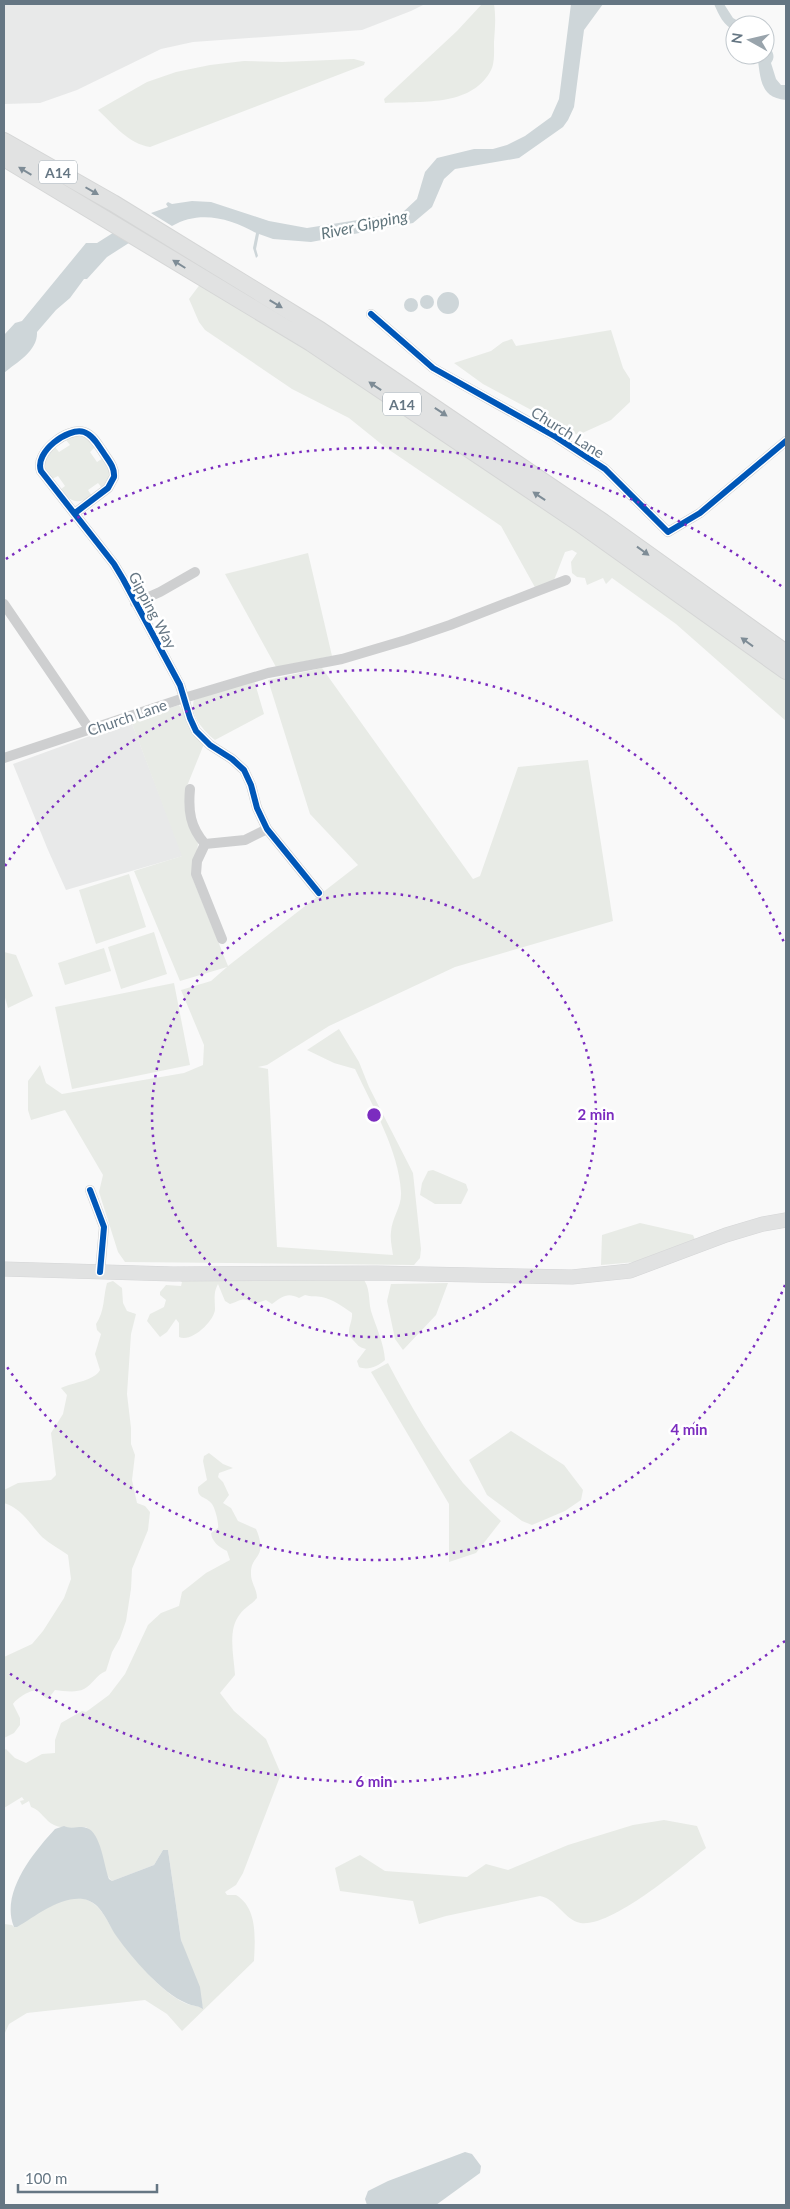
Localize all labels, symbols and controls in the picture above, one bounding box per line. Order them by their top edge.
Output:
north arrow [725,15,775,65]
text: N [727,32,746,45]
road number: A14 [39,160,77,183]
one-way arrow [19,166,32,175]
one-way arrow [85,187,98,196]
water label: River Gipping [319,205,409,242]
one-way arrow [173,260,186,269]
one-way arrow [270,299,283,308]
one-way arrow [368,381,381,391]
road number: A14 [383,392,421,416]
street label: Church Lane [528,402,608,462]
one-way arrow [434,407,448,417]
one-way arrow [532,491,545,501]
one-way arrow [636,546,649,556]
street label: Gipping Way [125,569,181,652]
one-way arrow [740,637,754,647]
street label: Church Lane [85,695,169,739]
text: 2 min [577,1105,615,1123]
centre of rings [365,1106,383,1124]
text: 4 min [670,1420,708,1438]
text: 6 min [355,1772,393,1790]
scale bar [18,2162,156,2194]
text: 100 m [25,2169,67,2187]

